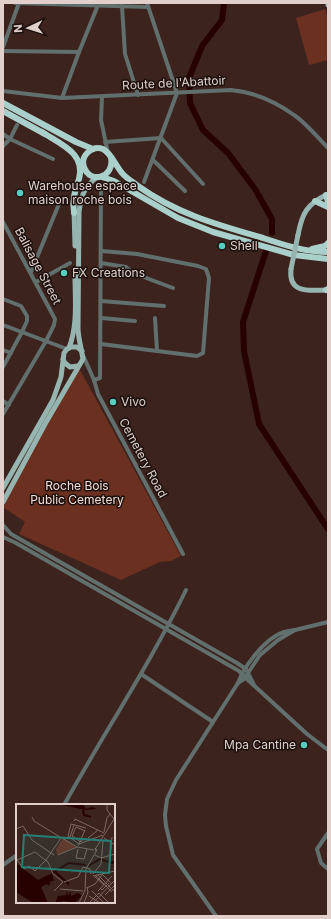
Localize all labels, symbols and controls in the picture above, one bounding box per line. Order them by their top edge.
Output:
north arrow [8,8,48,48]
text: N [11,24,25,33]
street label: Route de l'Abattoir [122,72,227,93]
place label: Warehouse espace maison roche bois [28,178,137,207]
marker: Warehouse espace maison roche bois [15,188,25,198]
street label: Balisage Street [12,225,65,307]
place label: Shell [230,238,258,253]
marker: Shell [217,241,227,251]
place label: FX Creations [72,265,145,280]
marker: FX Creations [59,268,69,278]
place label: Vivo [121,394,146,409]
marker: Vivo [108,397,118,407]
street label: Cemetery Road [116,415,171,500]
park label: Roche Bois Public Cemetery [30,478,124,507]
place label: Mpa Cantine [224,737,296,752]
marker: Mpa Cantine [299,740,309,750]
inset map [16,804,115,903]

